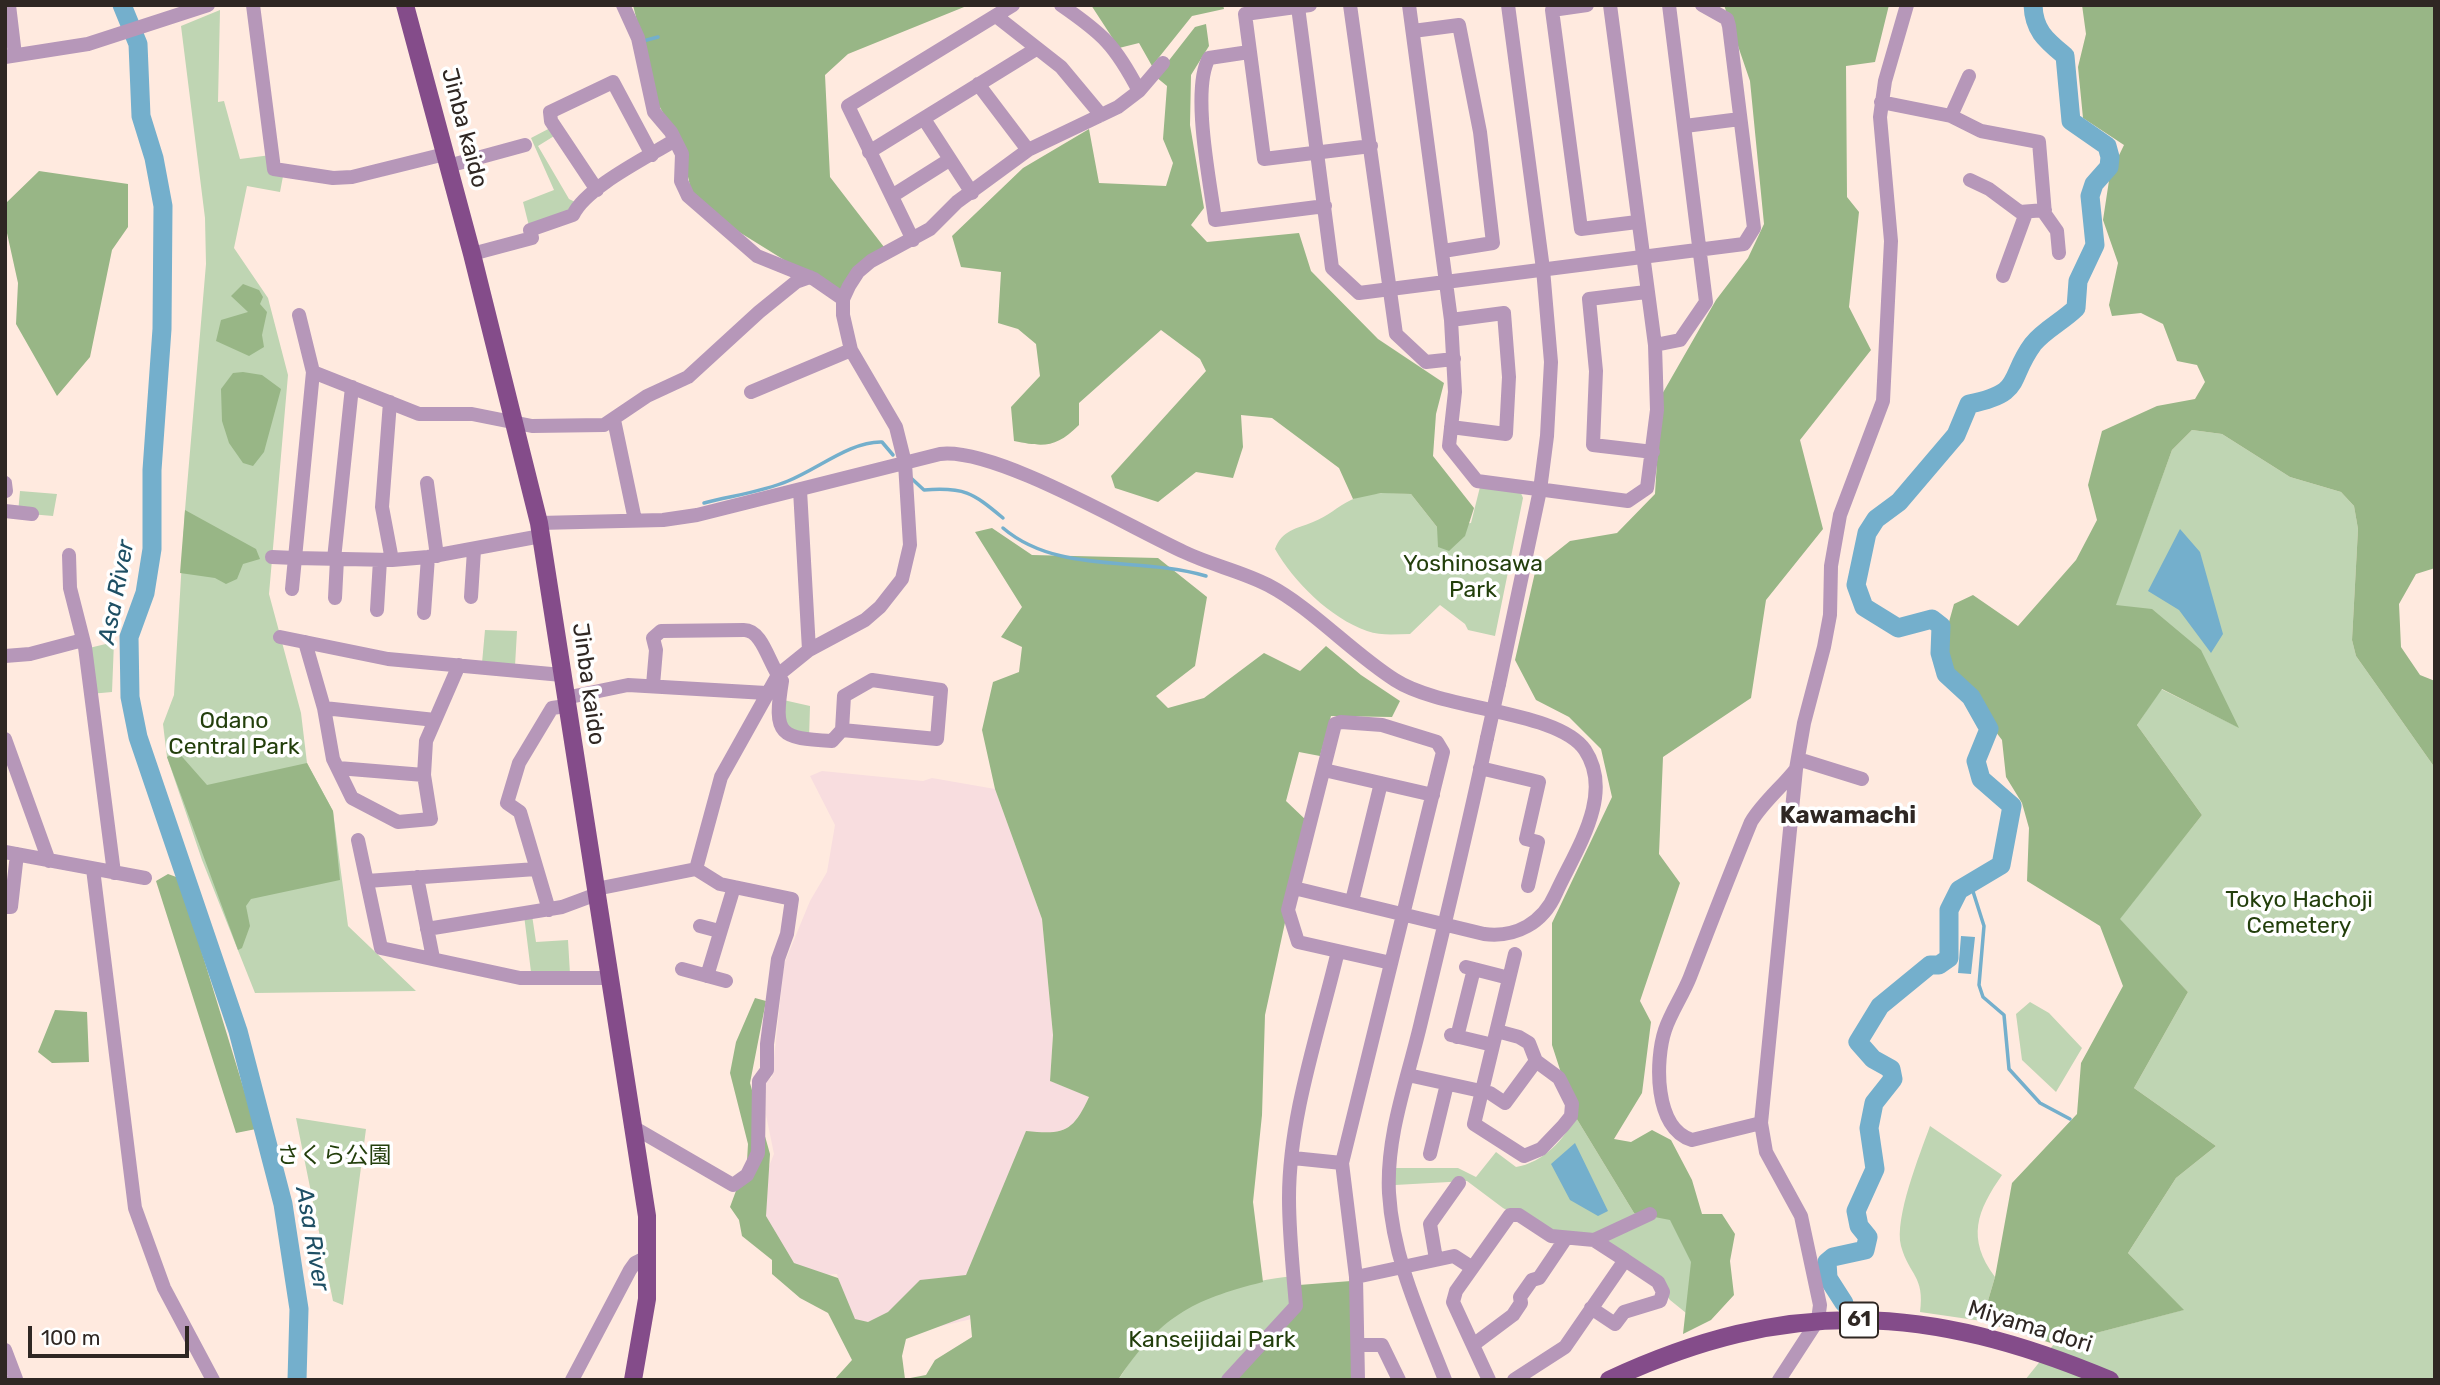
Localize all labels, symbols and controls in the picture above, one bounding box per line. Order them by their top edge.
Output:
street label: Jinba kaido [435,65,493,191]
water label: Asa River [93,538,141,646]
park label: Yoshinosawa Park [1403,550,1543,604]
street label: Jinba kaido [566,621,610,747]
park label: Odano Central Park [168,707,300,761]
district label: Kawamachi [1780,802,1916,830]
park label: Tokyo Hachoji Cemetery [2225,886,2373,940]
park label: さくら公園 [277,1142,391,1170]
water label: Asa River [289,1185,335,1293]
street label: Miyama dori [1964,1295,2096,1359]
road number: 61 [1840,1302,1878,1338]
scale bar [32,1312,192,1356]
text: 100 m [41,1325,100,1350]
park label: Kanseijidai Park [1128,1326,1296,1354]

